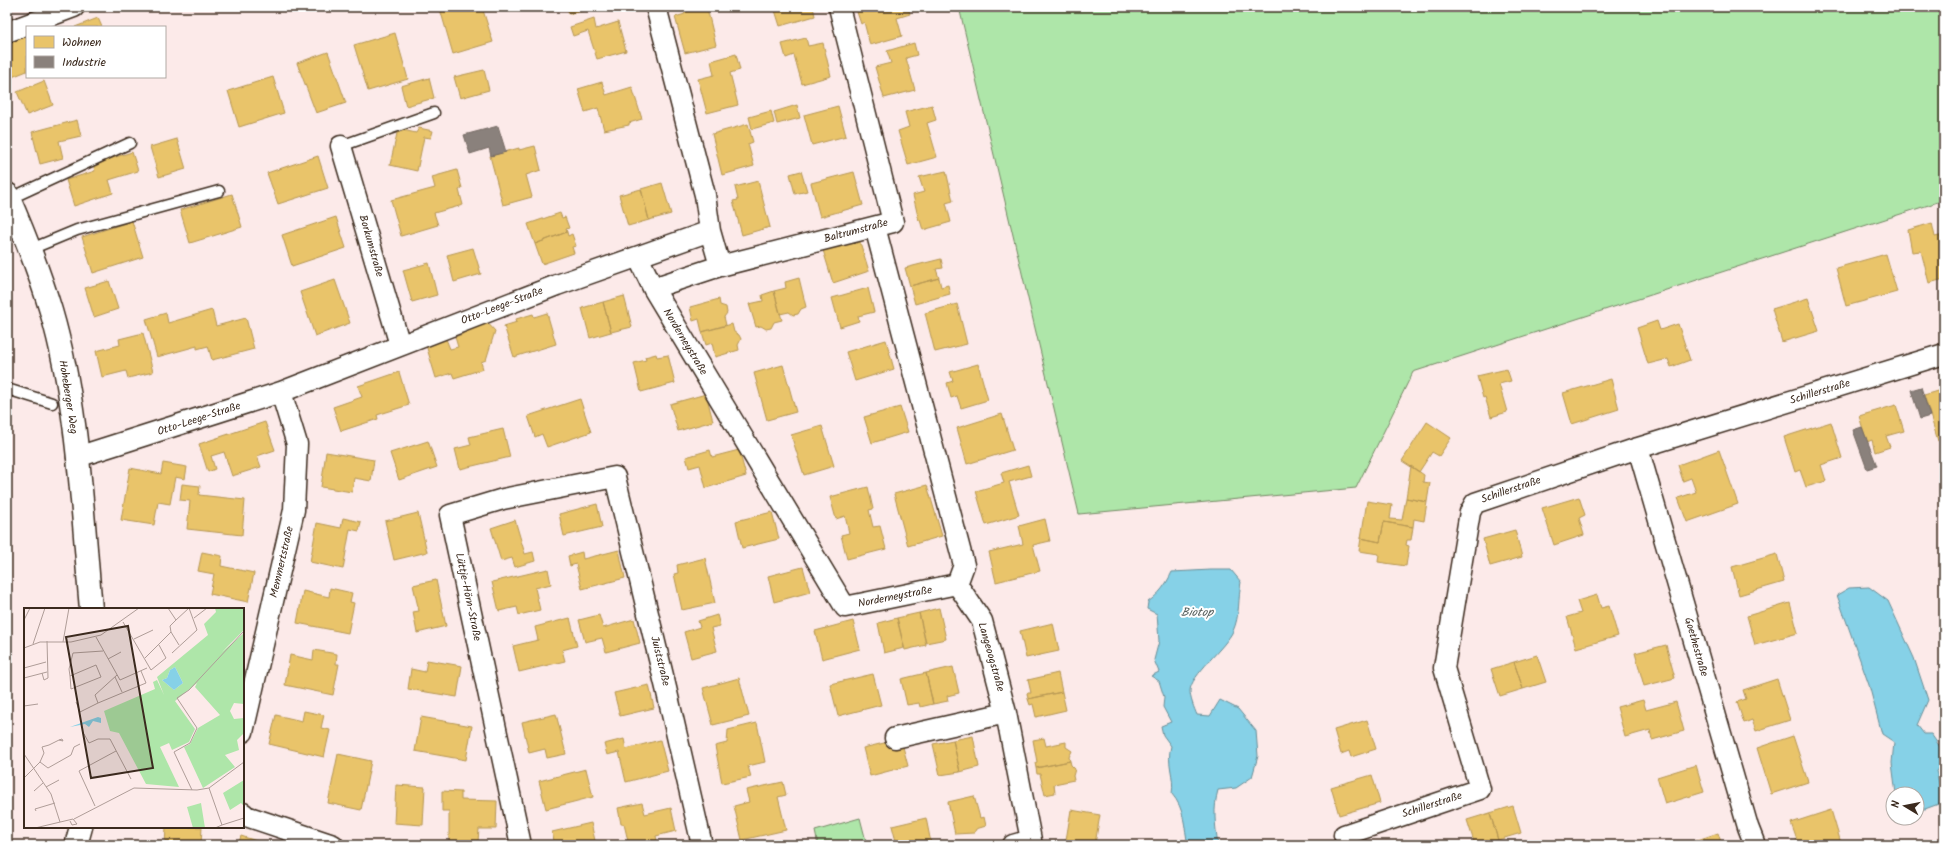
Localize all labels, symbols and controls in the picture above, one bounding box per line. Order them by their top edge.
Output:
legend [26,26,166,78]
text: Wohnen [62,33,101,52]
text: Industrie [62,53,106,72]
street label: Borkumstraße [354,213,388,279]
street label: Baltrumstraße [822,214,890,248]
street label: Otto-Leege-Straße [458,282,546,330]
street label: Norderneystraße [658,305,712,379]
street label: Hoheberger Weg [53,359,83,435]
street label: Schillerstraße [1788,374,1852,410]
street label: Otto-Leege-Straße [155,397,243,441]
street label: Schillerstraße [1479,471,1543,509]
street label: Memmertstraße [265,524,299,600]
street label: Lüttje-Hörn-Straße [450,551,486,643]
street label: Norderneystraße [856,581,934,613]
water label: Biotop [1181,603,1214,622]
inset map [24,608,244,828]
street label: Goethestraße [1679,615,1713,679]
street label: Langeoogstraße [972,620,1010,694]
street label: Juiststraße [645,634,675,688]
north arrow [1885,786,1925,826]
street label: Schillerstraße [1400,787,1464,823]
text: N [1887,799,1906,809]

